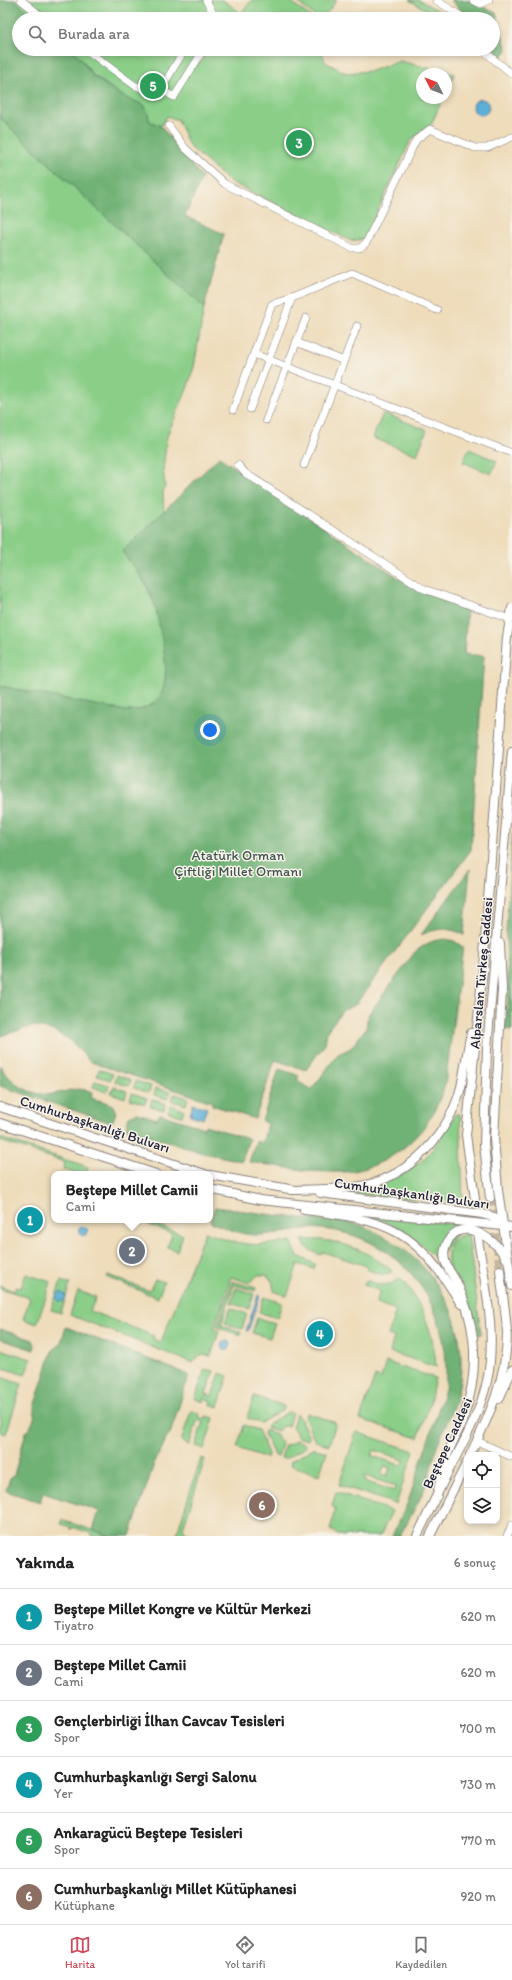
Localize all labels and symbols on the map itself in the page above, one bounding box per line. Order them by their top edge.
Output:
north arrow [416,68,452,104]
pin: 5 [140,71,166,101]
pin: 3 [286,128,312,158]
your location [200,720,220,740]
park label: Atatürk Orman Çiftliği Millet Ormanı [174,847,302,880]
street label: Alparslan Türkeş Caddesi [466,897,497,1049]
street label: Cumhurbaşkanlığı Bulvarı [18,1092,172,1157]
street label: Cumhurbaşkanlığı Bulvarı [333,1174,491,1213]
pin: 1 [17,1205,43,1235]
pin: 2 [119,1236,145,1266]
pin: 4 [307,1319,333,1349]
street label: Beştepe Caddesi [419,1395,476,1492]
pin: 6 [249,1490,275,1520]

